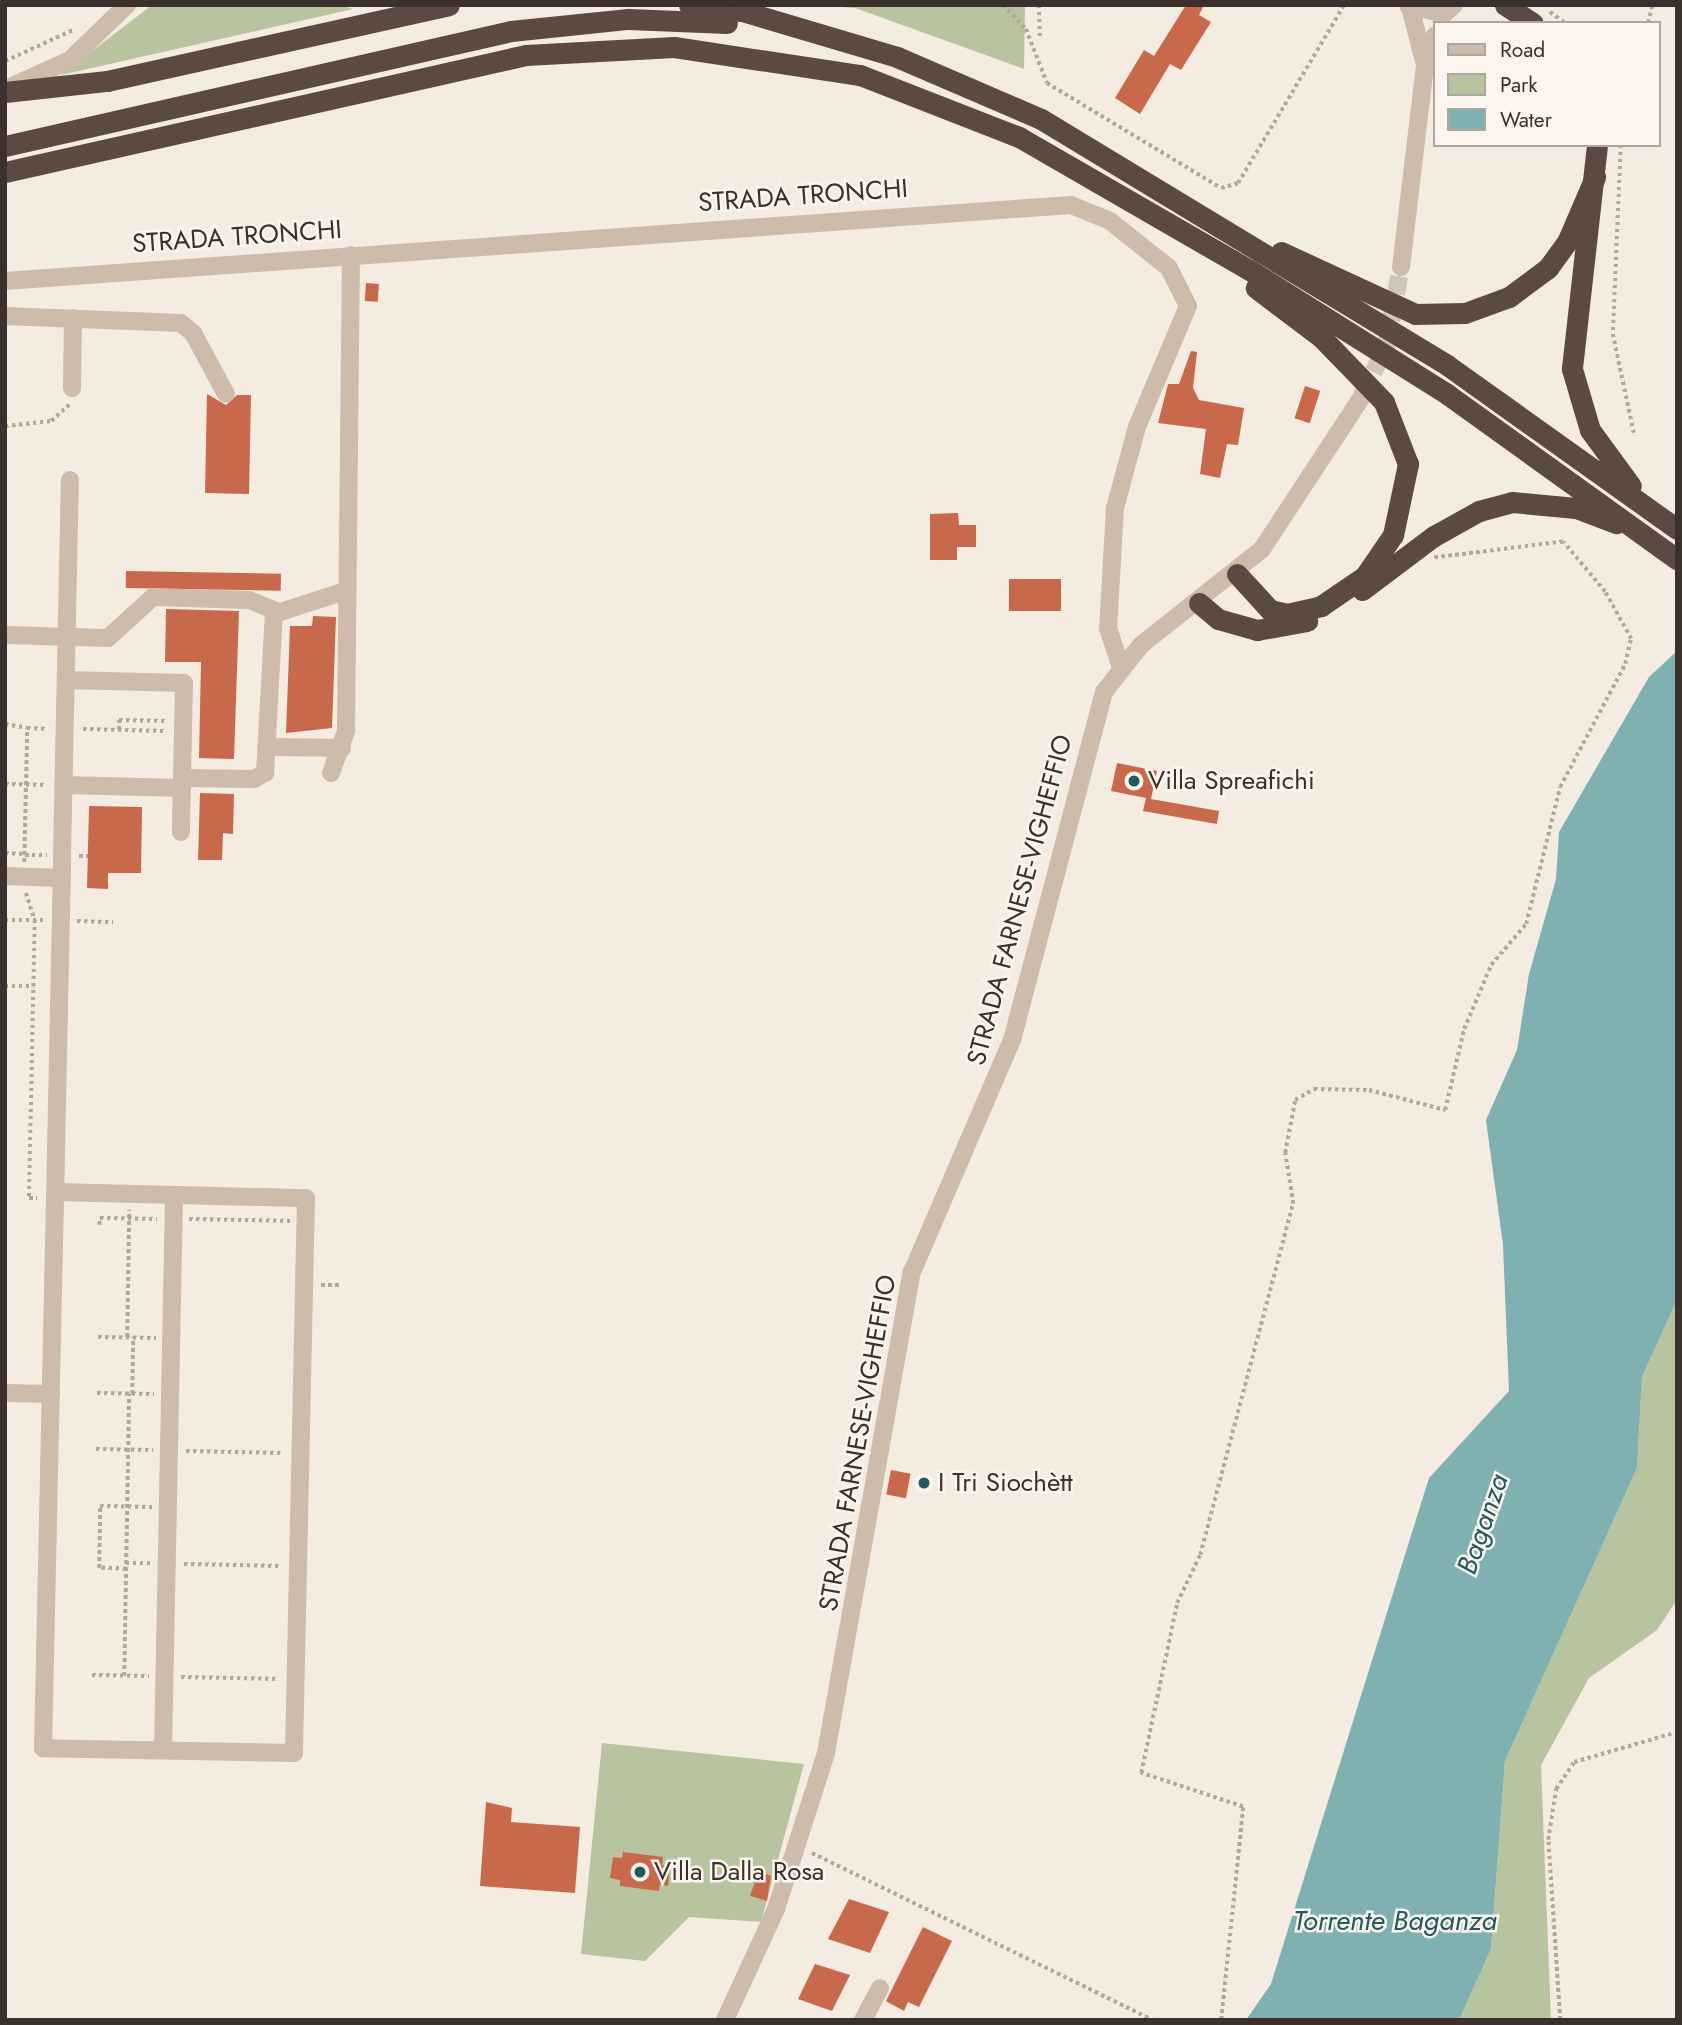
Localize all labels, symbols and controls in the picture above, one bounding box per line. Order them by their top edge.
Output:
legend [1434,21,1661,147]
text: Road [1500,35,1545,65]
text: Park [1500,70,1537,100]
text: Water [1500,105,1552,135]
street label: STRADA TRONCHI [697,173,909,219]
street label: STRADA TRONCHI [131,214,343,260]
street label: STRADA FARNESE-VIGHEFFIO [961,731,1079,1069]
place label: Villa Spreafichi [1148,765,1315,797]
marker: Villa Spreafichi [1126,773,1142,789]
street label: STRADA FARNESE-VIGHEFFIO [813,1273,903,1613]
place label: I Tri Siochètt [938,1467,1073,1499]
water label: Baganza [1450,1469,1516,1579]
marker: I Tri Siochètt [916,1475,932,1491]
place label: Villa Dalla Rosa [654,1856,824,1888]
marker: Villa Dalla Rosa [632,1864,648,1880]
water label: Torrente Baganza [1293,1904,1497,1938]

